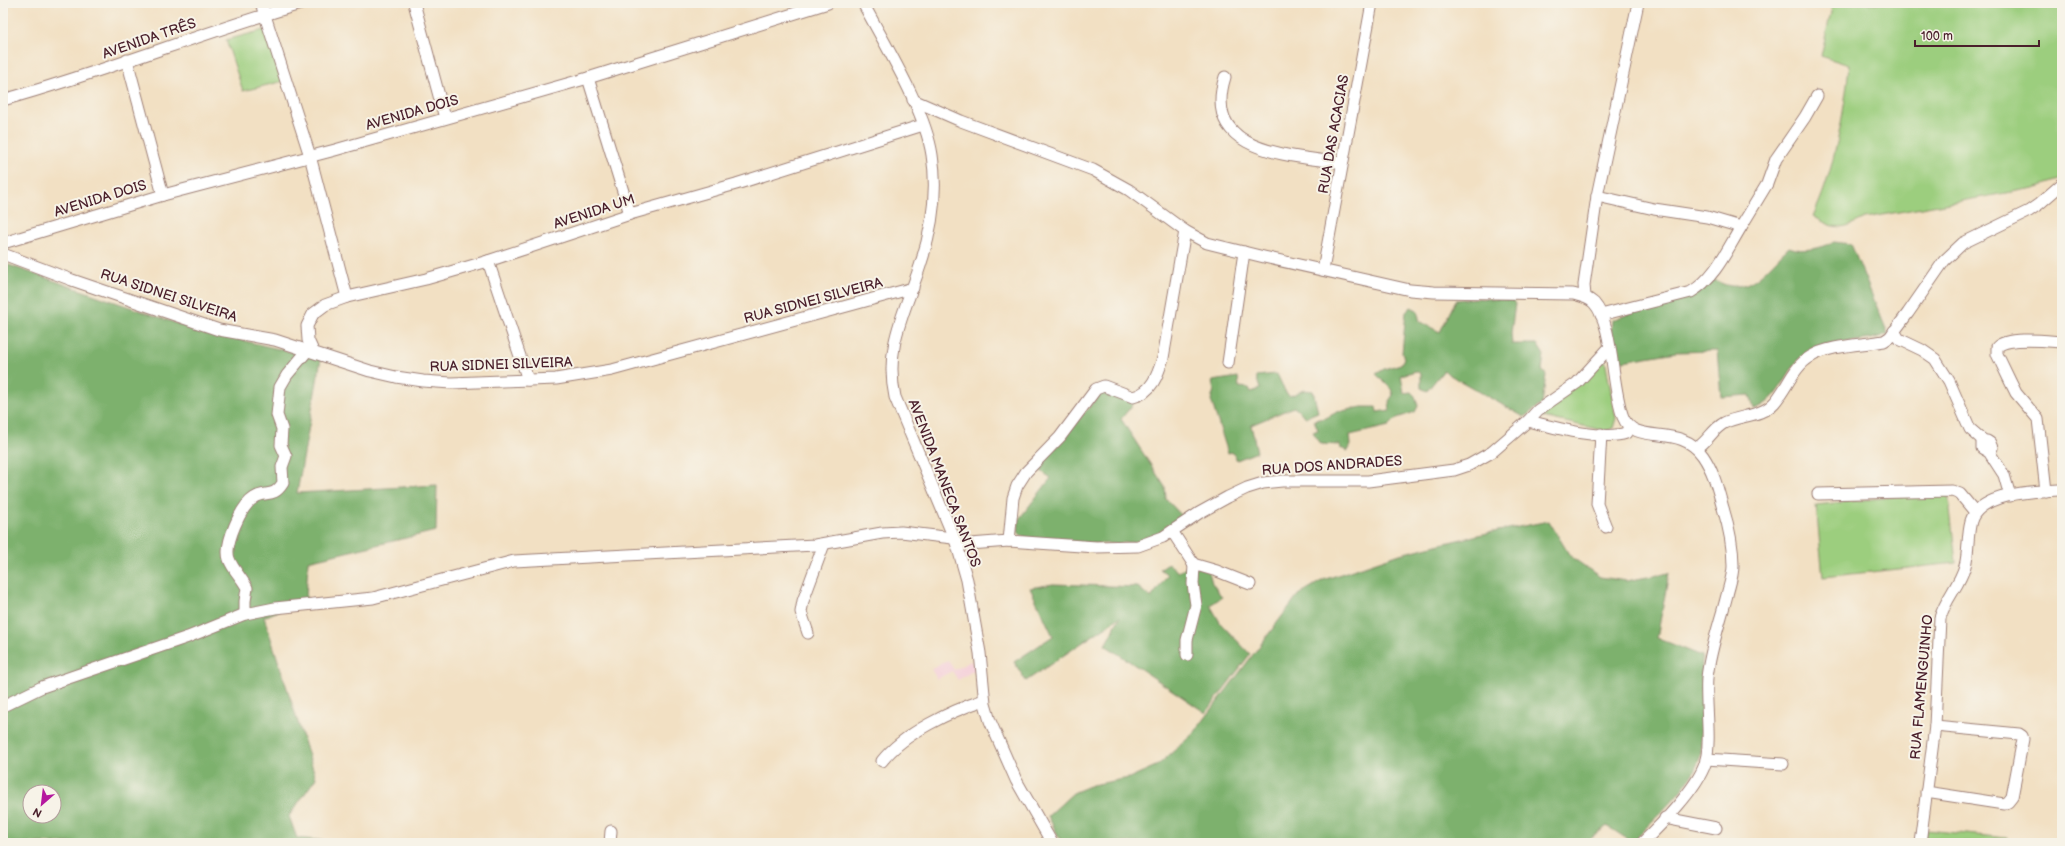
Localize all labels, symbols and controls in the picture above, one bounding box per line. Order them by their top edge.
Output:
street label: AVENIDA TRÊS [100,14,198,62]
scale bar [1915,22,2039,48]
text: 100 m [1921,29,1953,44]
street label: RUA DAS ACACIAS [1315,73,1352,195]
street label: AVENIDA DOIS [364,91,461,134]
street label: AVENIDA DOIS [52,176,148,221]
street label: AVENIDA UM [551,190,637,233]
street label: RUA SIDNEI SILVEIRA [98,265,240,326]
street label: RUA SIDNEI SILVEIRA [742,274,885,327]
street label: RUA SIDNEI SILVEIRA [429,353,573,375]
street label: AVENIDA MANECA SANTOS [905,397,984,570]
street label: RUA DOS ANDRADES [1261,452,1403,479]
street label: RUA FLAMENGUINHO [1907,614,1936,760]
north arrow [22,784,62,824]
text: N [31,805,44,820]

